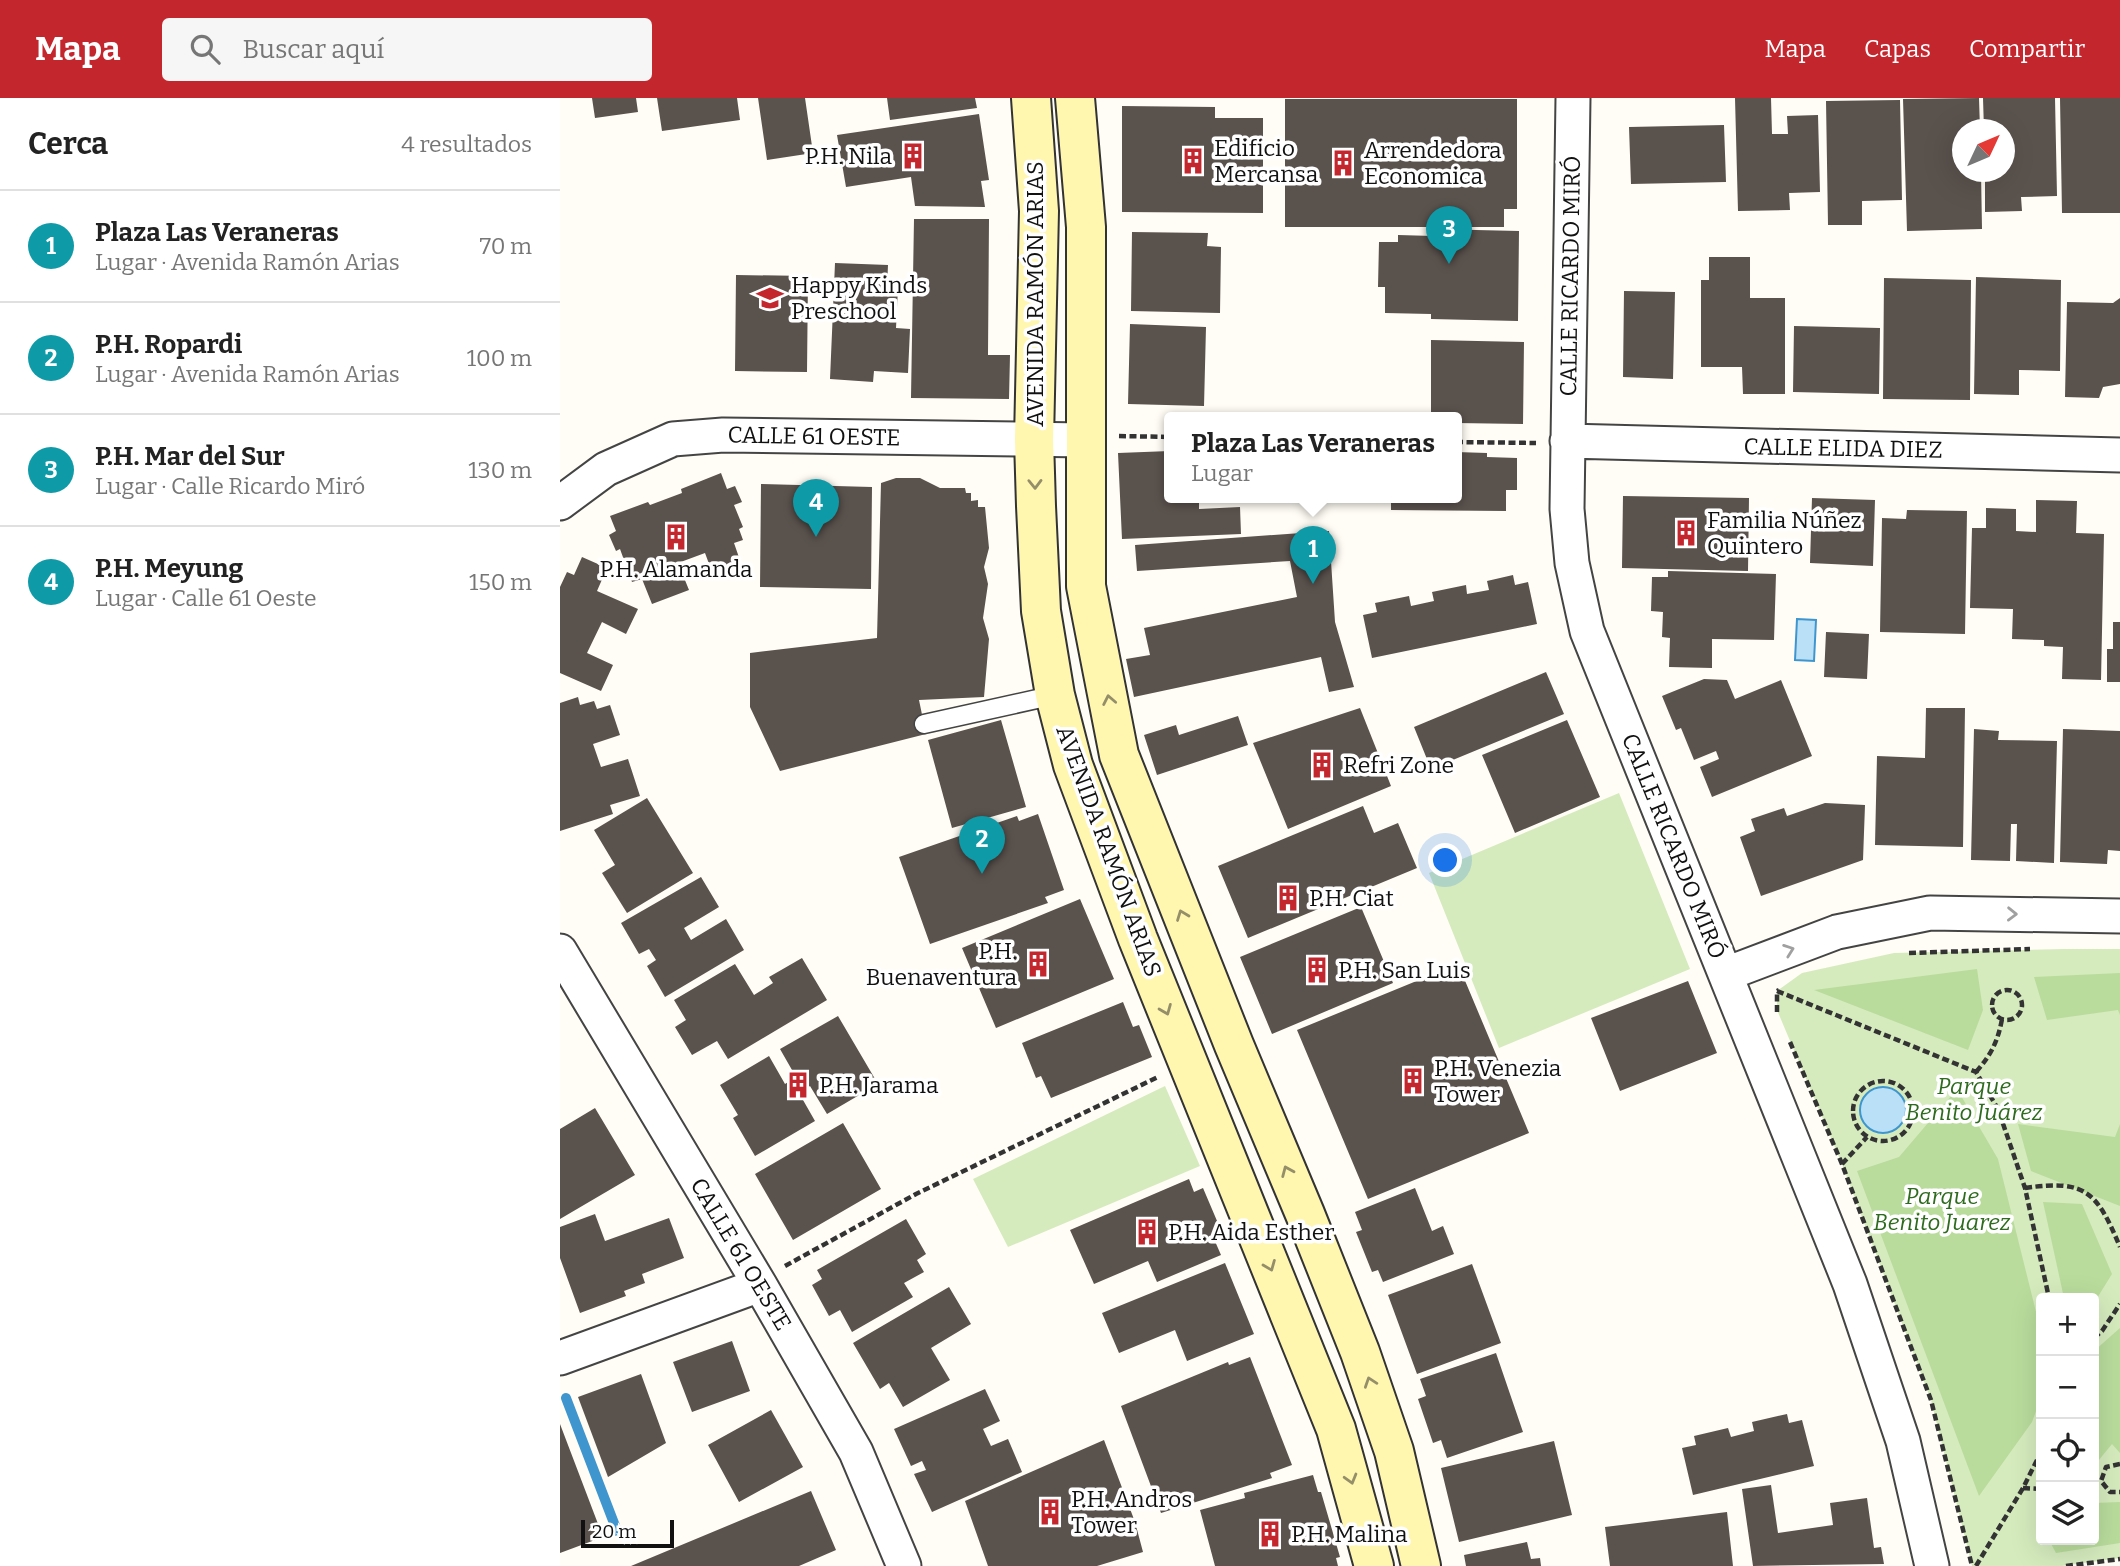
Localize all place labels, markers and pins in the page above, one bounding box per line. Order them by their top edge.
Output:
place label: Edificio Mercansa [1214,134,1319,188]
place label: Arrendedora Economica [1364,136,1502,190]
building icon: P.H. Nila [898,141,928,171]
place label: P.H. Nila [805,142,892,170]
building icon: Edificio Mercansa [1178,146,1208,176]
building icon: Arrendedora Economica [1328,148,1358,178]
pin: 3 [1426,206,1472,264]
place label: Happy Kinds Preschool [791,271,927,325]
school or university icon: Happy Kinds Preschool [755,283,785,313]
pin: 4 [793,479,839,537]
place label: Familia Núñez Quintero [1707,506,1862,560]
building icon: Familia Núñez Quintero [1671,518,1701,548]
building icon: P.H. Alamanda [661,522,691,552]
pin: 1 [1290,526,1336,584]
place label: P.H. Alamanda [599,555,753,583]
building icon: Refri Zone [1307,750,1337,780]
place label: Refri Zone [1343,751,1454,779]
pin: 2 [959,816,1005,874]
building icon: P.H. Ciat [1273,883,1303,913]
place label: P.H. Ciat [1309,884,1394,912]
place label: P.H. Buenaventura [866,937,1017,991]
building icon: P.H. Buenaventura [1023,949,1053,979]
building icon: P.H. San Luis [1302,955,1332,985]
place label: P.H. San Luis [1338,956,1471,984]
place label: P.H. Venezia Tower [1434,1054,1562,1108]
building icon: P.H. Venezia Tower [1398,1066,1428,1096]
building icon: P.H. Jarama [783,1070,813,1100]
place label: P.H. Jarama [819,1071,939,1099]
building icon: P.H. Aida Esther [1132,1217,1162,1247]
place label: P.H. Aida Esther [1168,1218,1334,1246]
place label: P.H. Andros Tower [1071,1485,1192,1539]
building icon: P.H. Andros Tower [1035,1497,1065,1527]
building icon: P.H. Malina [1255,1519,1285,1549]
place label: P.H. Malina [1291,1520,1408,1548]

